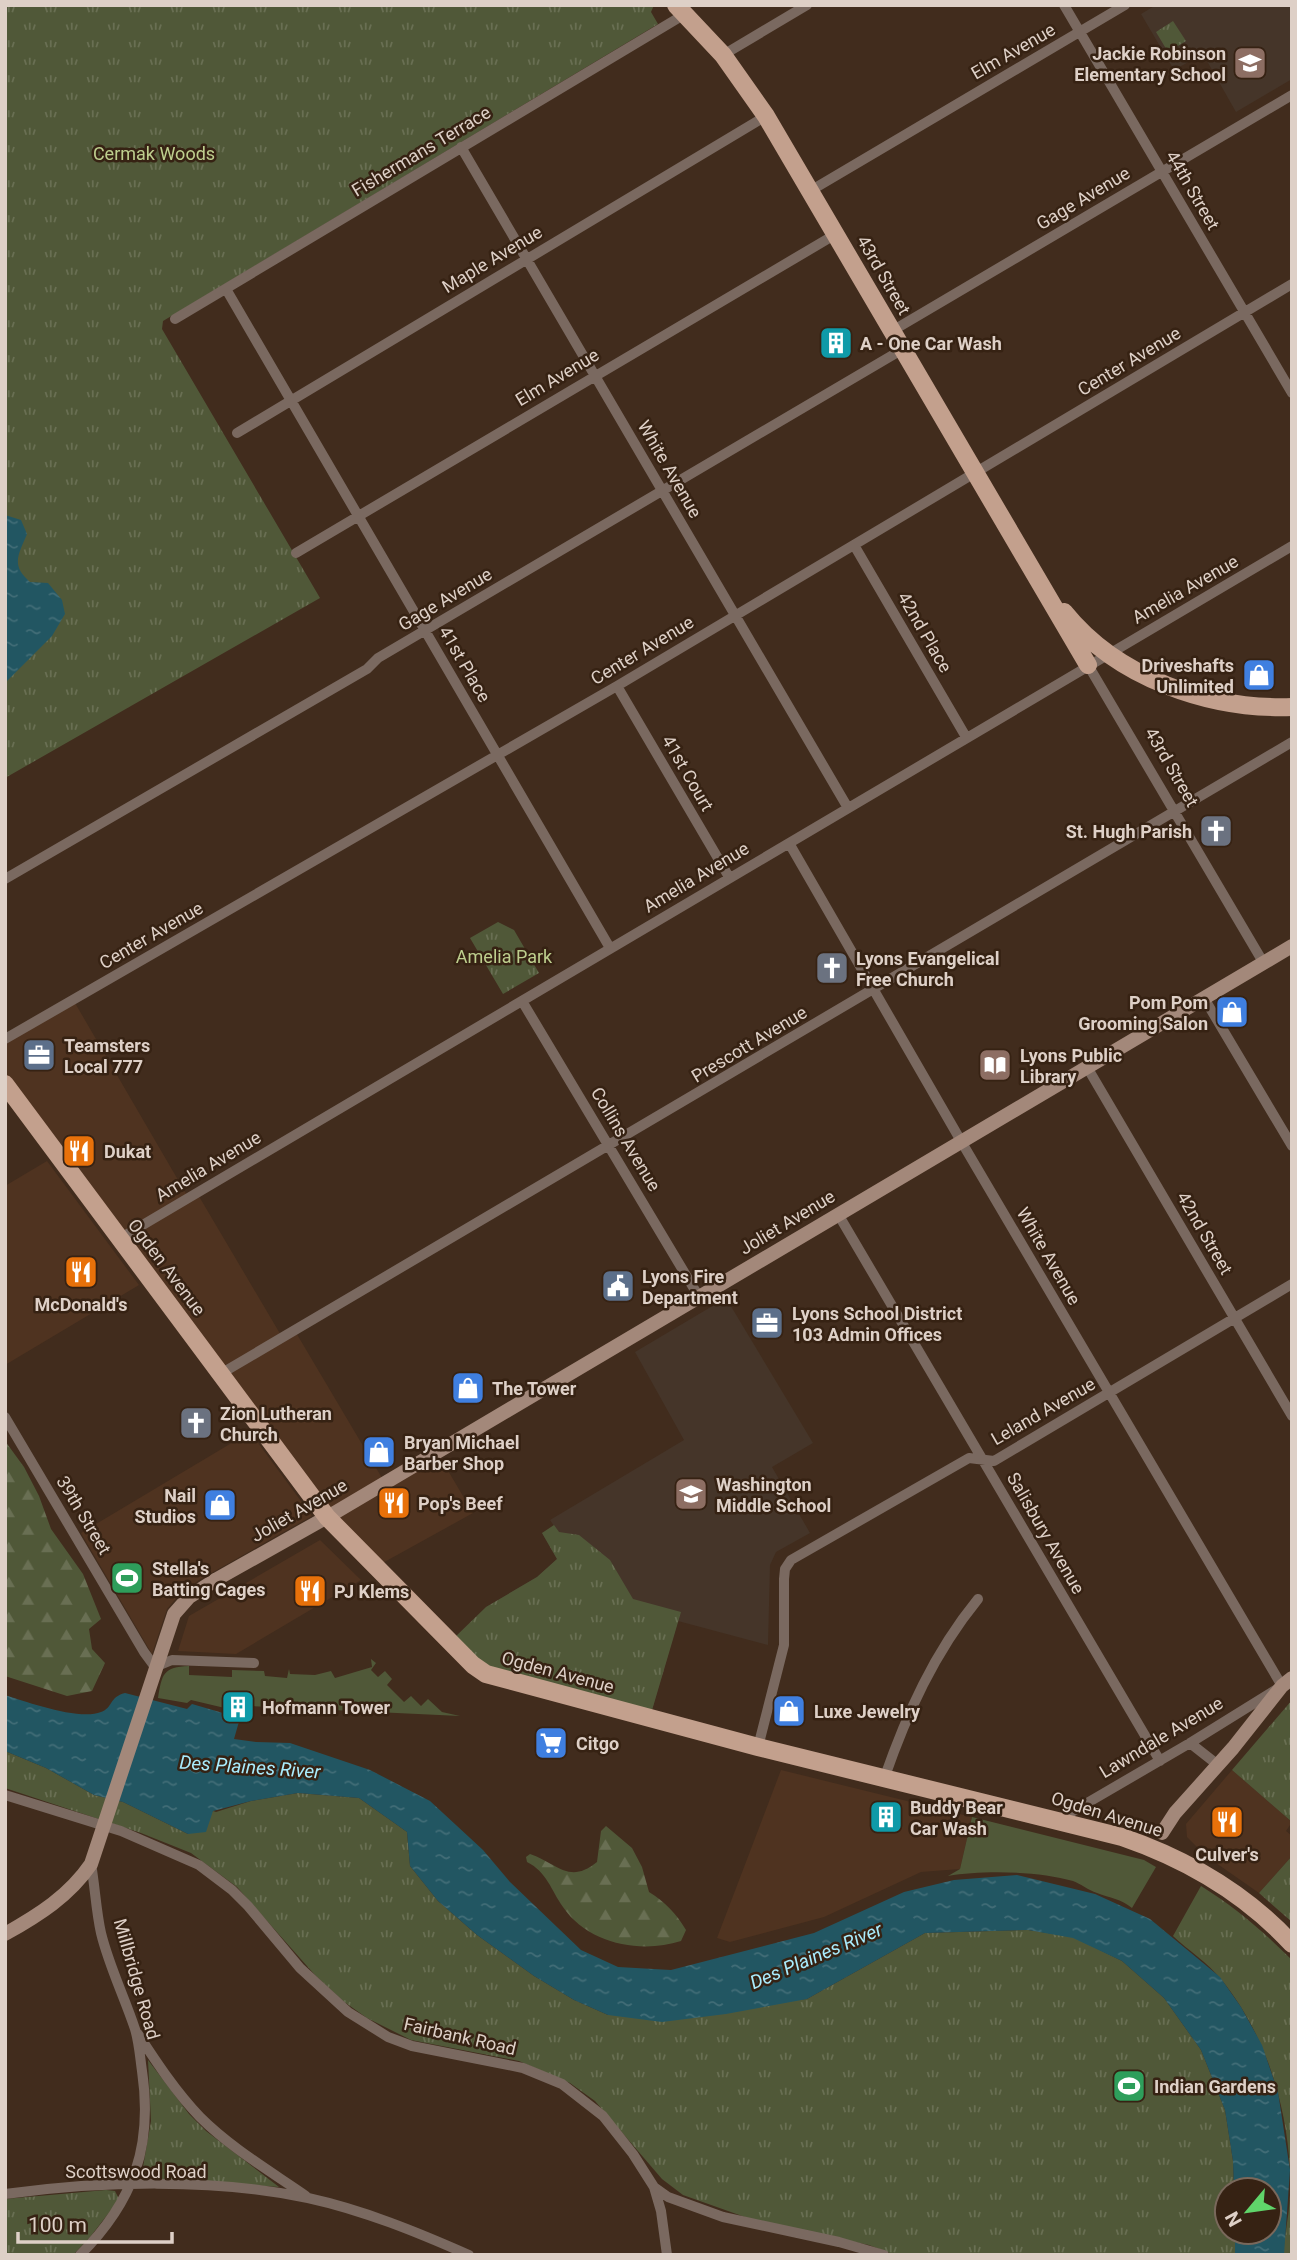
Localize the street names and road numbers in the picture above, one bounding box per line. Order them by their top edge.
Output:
street label: Elm Avenue [967,18,1059,84]
street label: Fishermans Terrace [348,101,494,201]
street label: 44th Street [1162,147,1224,233]
street label: Gage Avenue [1033,162,1133,234]
street label: Maple Avenue [438,221,546,297]
street label: 43rd Street [853,232,915,319]
street label: Center Avenue [1074,322,1184,400]
street label: Elm Avenue [511,344,603,410]
street label: White Avenue [634,417,706,521]
street label: Amelia Avenue [1128,550,1242,628]
street label: Gage Avenue [395,563,495,635]
street label: 42nd Place [894,588,956,676]
street label: Center Avenue [587,611,697,689]
street label: 41st Place [435,622,495,706]
street label: 43rd Street [1141,724,1203,811]
street label: 41st Court [658,731,718,815]
street label: Amelia Avenue [640,837,752,917]
street label: Center Avenue [95,897,207,973]
street label: Prescott Avenue [687,1001,811,1087]
street label: Collins Avenue [587,1083,665,1195]
street label: Amelia Avenue [152,1126,264,1206]
street label: Joliet Avenue [735,1185,839,1259]
street label: 42nd Street [1173,1188,1237,1278]
street label: White Avenue [1013,1204,1085,1308]
street label: Ogden Avenue [124,1215,210,1319]
street label: Leland Avenue [987,1373,1099,1449]
street label: Salisbury Avenue [1003,1469,1089,1597]
street label: 39th Street [52,1472,116,1558]
street label: Joliet Avenue [247,1474,351,1546]
street label: Ogden Avenue [500,1647,616,1697]
street label: Lawndale Avenue [1096,1692,1226,1782]
street label: Ogden Avenue [1049,1787,1165,1841]
street label: Millbridge Road [110,1916,164,2042]
street label: Fairbank Road [402,2013,518,2059]
street label: Scottswood Road [65,2161,207,2182]

